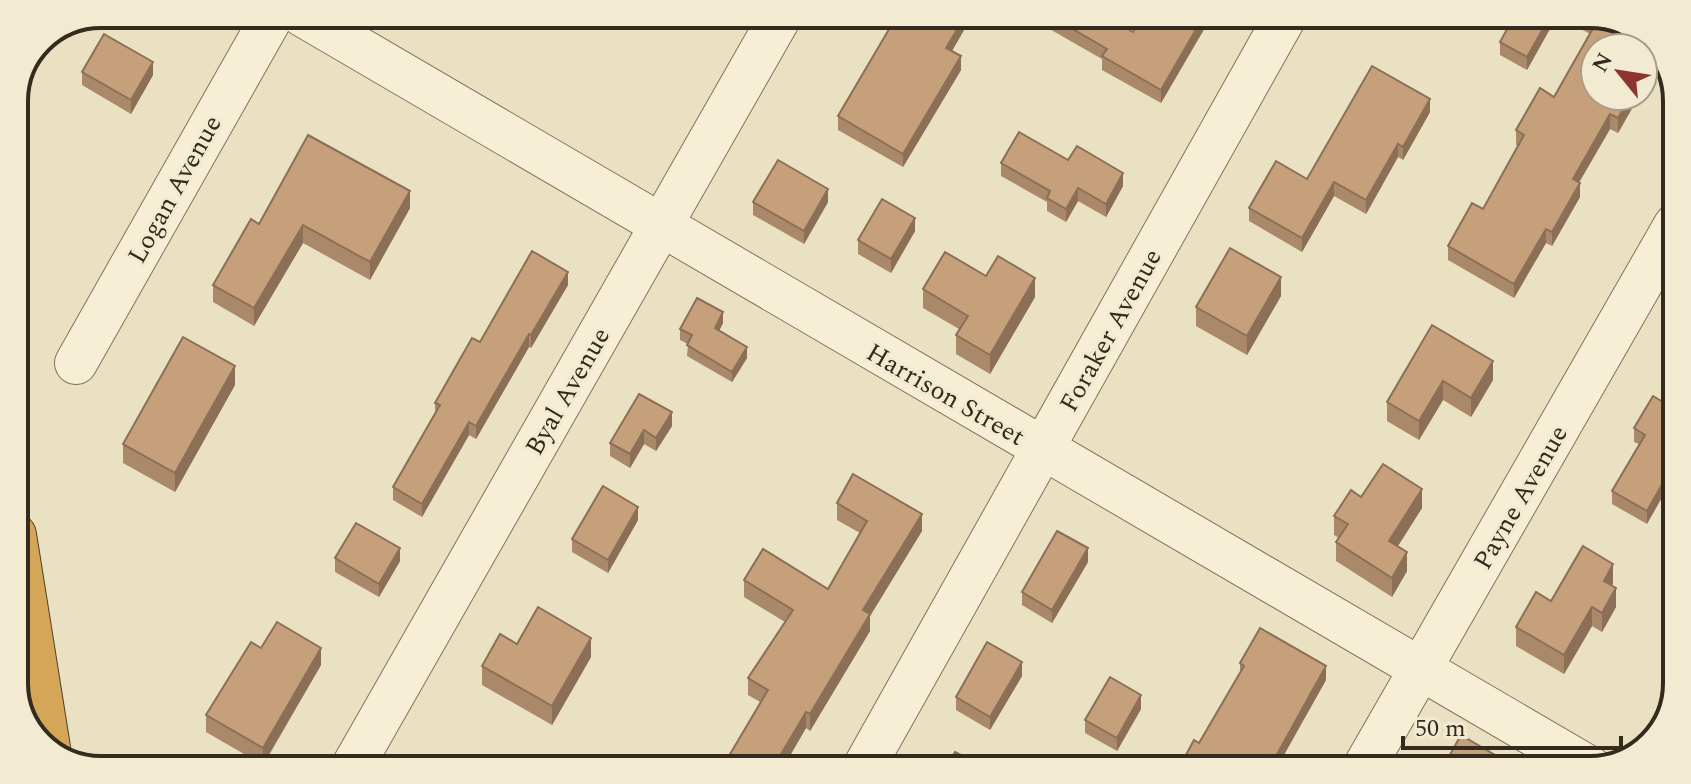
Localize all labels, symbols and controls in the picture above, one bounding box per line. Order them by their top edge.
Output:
north arrow [1579,32,1659,112]
text: N [1584,47,1622,79]
street label: Logan Avenue [117,108,232,271]
street label: Foraker Avenue [1049,241,1172,420]
street label: Byal Avenue [515,320,621,463]
street label: Harrison Street [859,333,1032,457]
street label: Payne Avenue [1463,418,1578,577]
scale bar [1403,700,1621,750]
text: 50 m [1415,711,1466,747]

